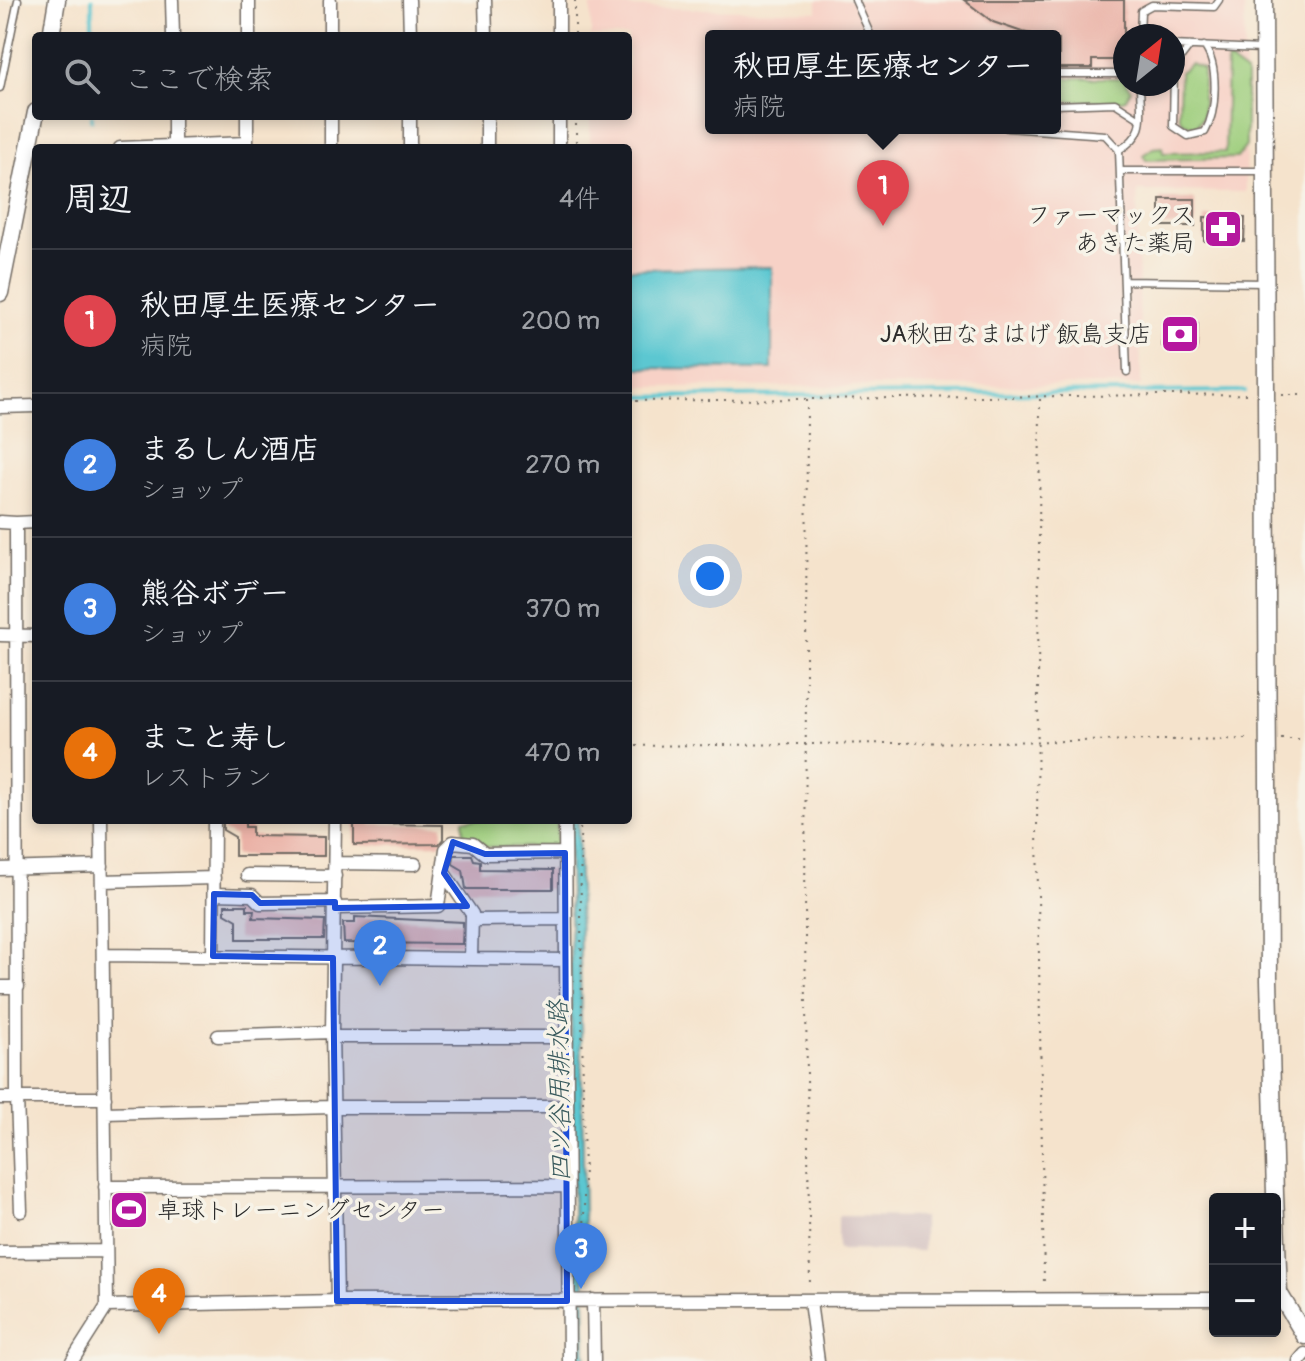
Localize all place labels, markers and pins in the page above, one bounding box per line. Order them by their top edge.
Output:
pin: 1 [857,160,909,226]
place label: ファーマックス あきた薬局 [1027,201,1195,258]
pharmacy icon: ファーマックス あきた薬局 [1202,208,1244,250]
bank icon: JA秋田なまはげ 飯島支店 [1159,313,1201,355]
place label: JA秋田なまはげ 飯島支店 [880,320,1152,349]
pin: 2 [354,920,406,986]
sports icon: 卓球トレーニングセンター [108,1189,150,1231]
place label: 卓球トレーニングセンター [157,1196,445,1225]
pin: 3 [555,1223,607,1289]
pin: 4 [133,1268,185,1334]

